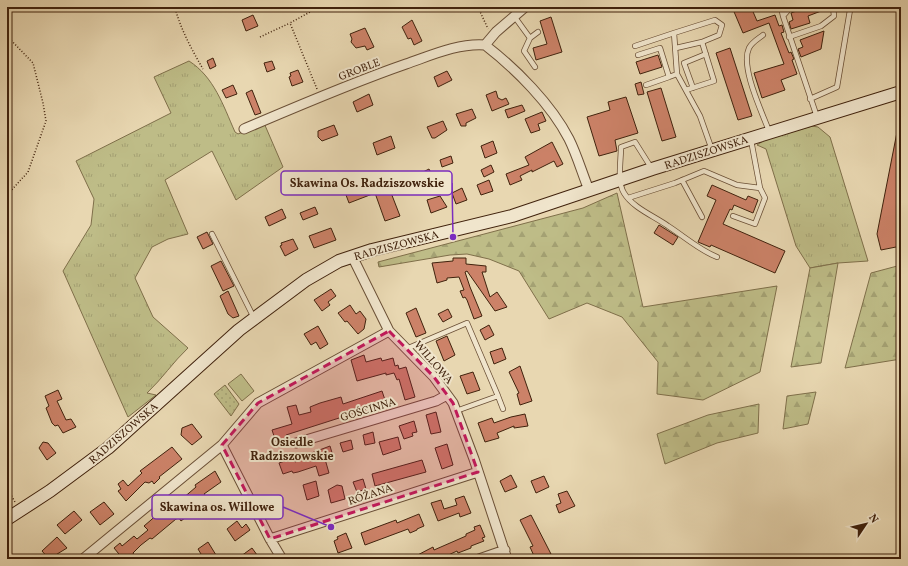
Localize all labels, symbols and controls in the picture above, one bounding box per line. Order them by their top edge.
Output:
street label: GROBLE [337,56,383,85]
street label: RADZISZOWSKA [663,133,750,174]
callout: Skawina Os. Radziszowskie [281,171,452,195]
text: Skawina Os. Radziszowskie [290,176,444,192]
street label: RADZISZOWSKA [352,228,441,265]
street label: WILLOWA [410,338,456,388]
street label: GOŚCINNA [339,395,398,426]
street label: RADZISZOWSKA [86,400,162,468]
district label: Osiedle Radziszowskie [250,435,334,465]
street label: RÓŻANA [346,481,395,510]
callout: Skawina os. Willowe [152,495,283,519]
text: Skawina os. Willowe [160,500,274,516]
north arrow [846,504,886,544]
text: N [865,512,881,527]

